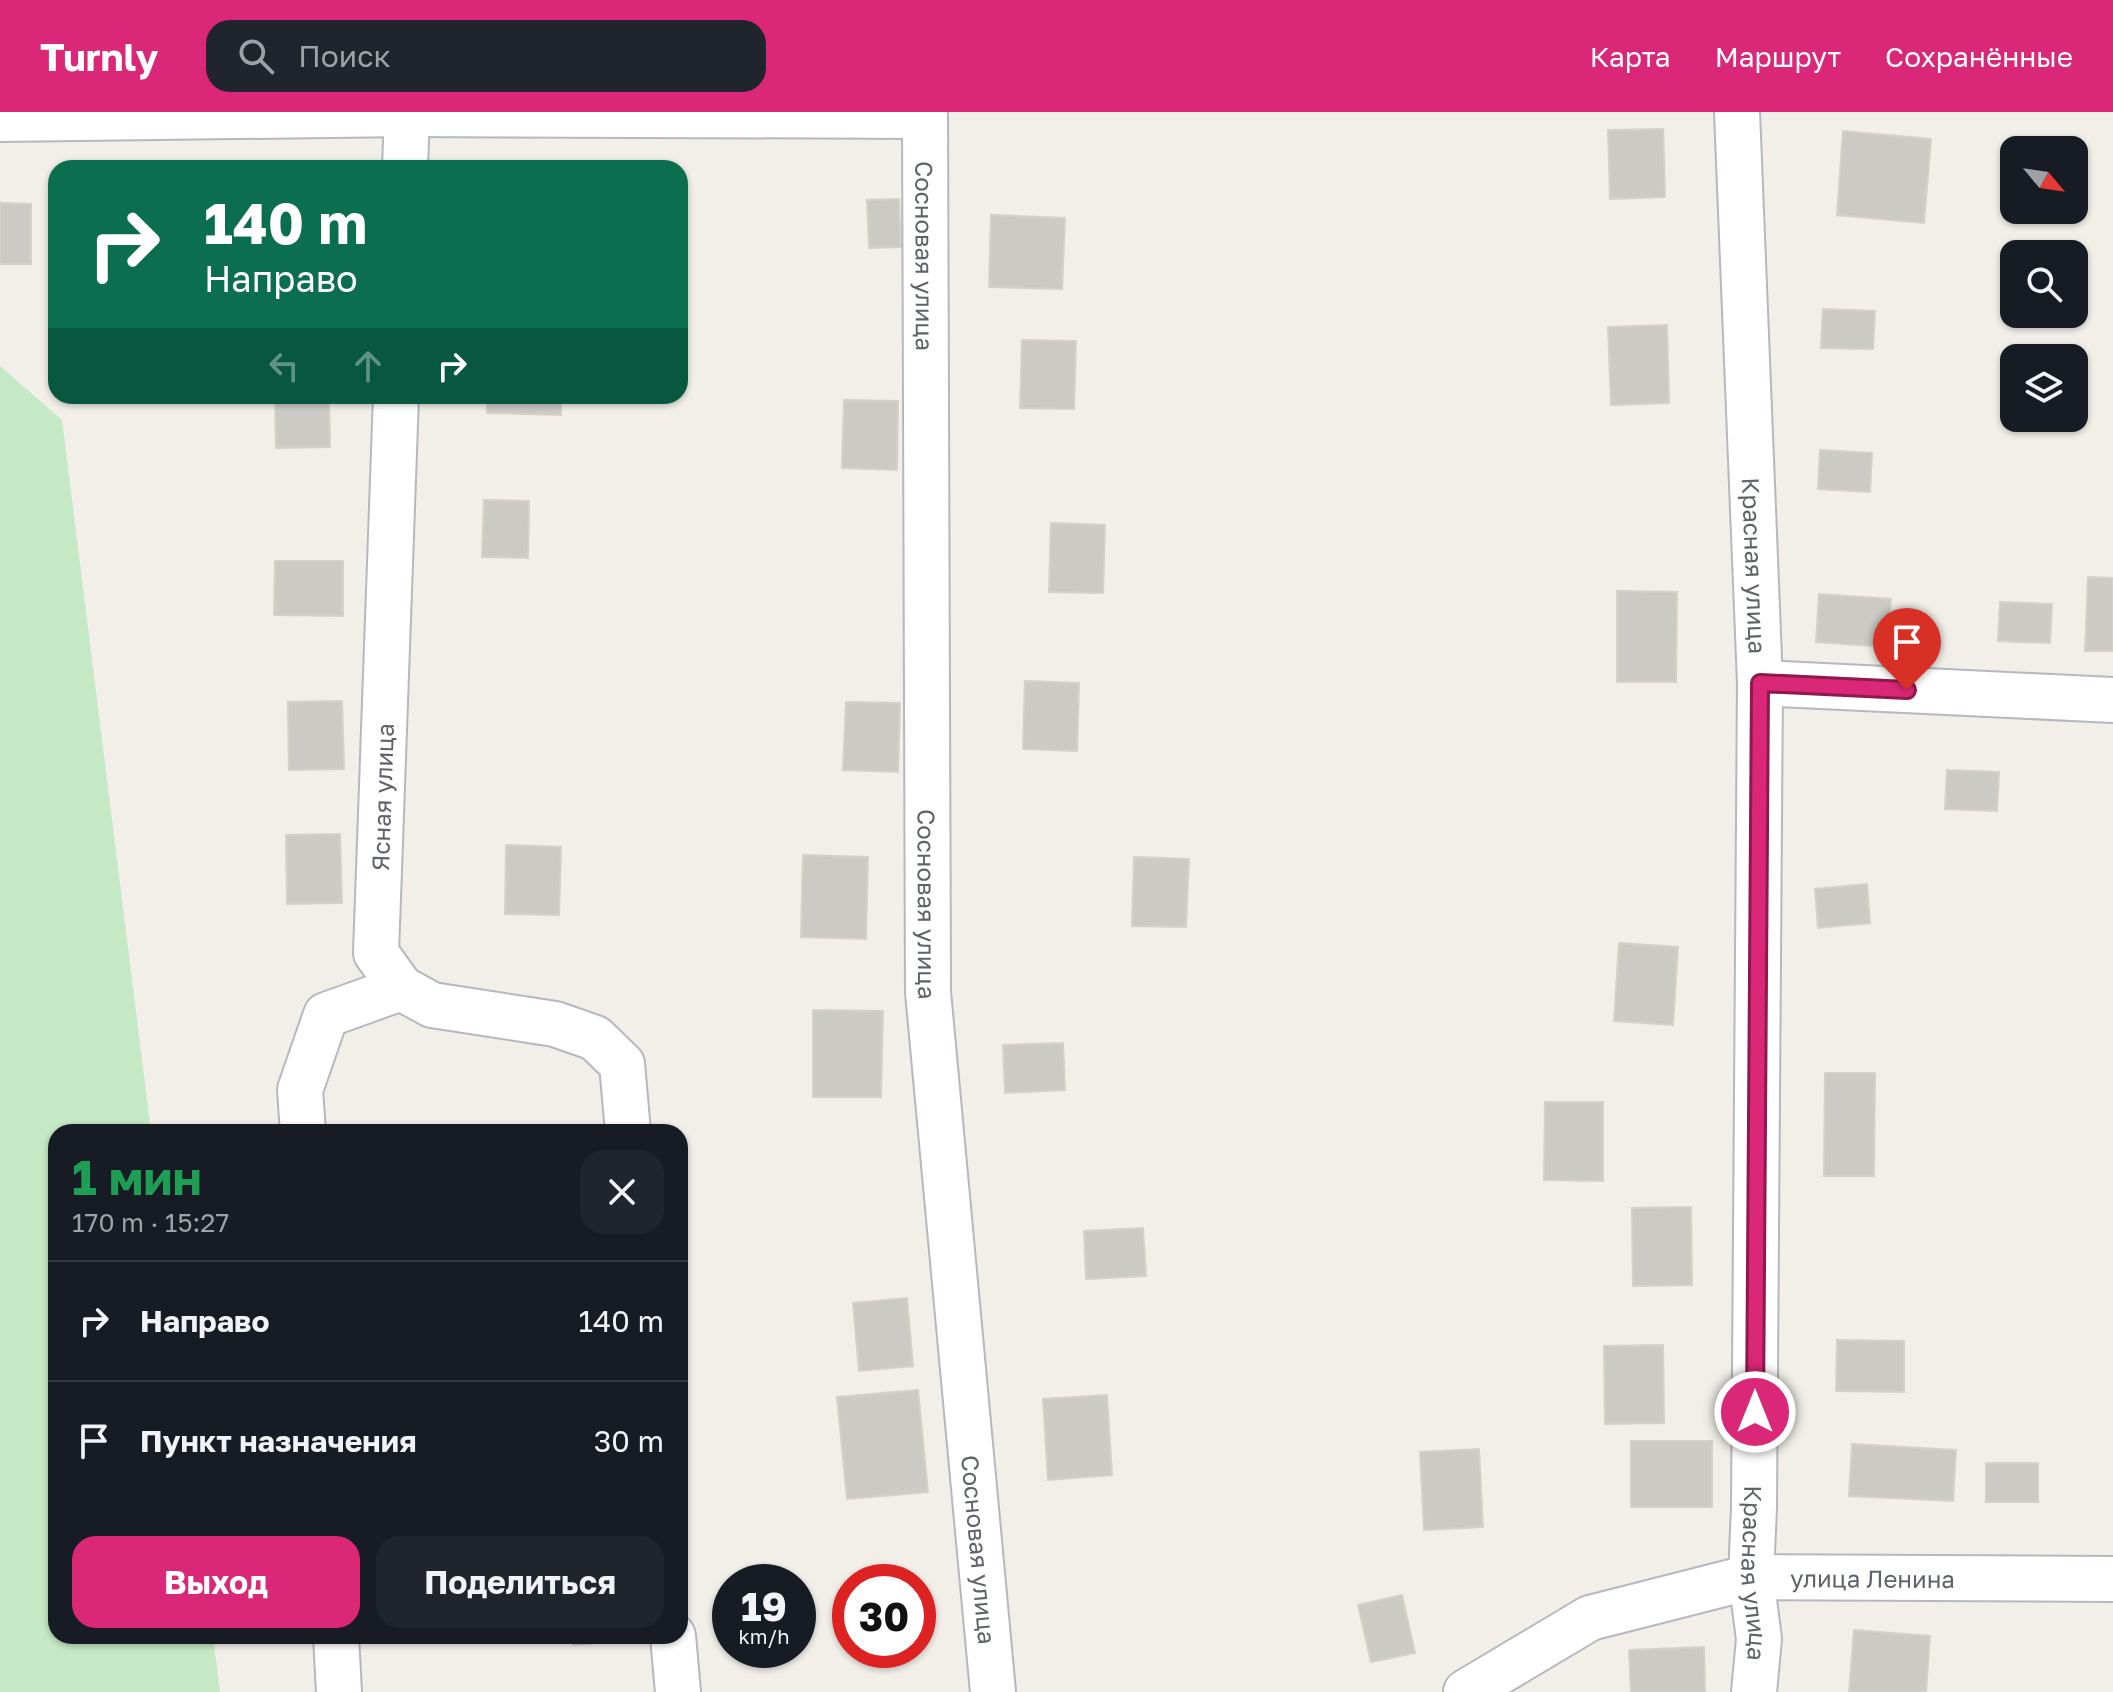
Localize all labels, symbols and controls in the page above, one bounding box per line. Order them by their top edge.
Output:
search box [206,20,766,92]
text: Turnly [40,34,158,79]
icon: search [234,34,278,78]
text: Поиск [298,38,391,74]
text: Карта [1590,40,1671,73]
text: Маршрут [1715,40,1841,73]
text: Сохранённые [1885,40,2073,73]
north arrow [2000,136,2088,224]
map controls [2000,136,2088,432]
street label: Сосновая улица [911,161,940,351]
text: 140 m [204,189,367,256]
icon: right [72,192,176,296]
button: search [2000,240,2088,328]
text: Направо [204,257,358,300]
icon: left [262,344,306,388]
icon: ahead [346,344,390,388]
icon: right [430,344,474,388]
button: layers [2000,344,2088,432]
street label: Красная улица [1737,477,1773,654]
pin [1873,608,1941,690]
icon: arrive [1885,620,1929,664]
street label: Ясная улица [365,723,399,871]
street label: Сосновая улица [913,809,943,1000]
text: 1 мин [72,1148,202,1206]
button: close [580,1150,664,1234]
text: 170 m · 15:27 [72,1207,229,1238]
icon: right [72,1299,116,1343]
text: Направо [140,1303,269,1339]
text: 140 m [579,1303,664,1339]
position arrow [1713,1370,1797,1454]
icon: arrive [72,1419,116,1463]
text: Пункт назначения [140,1423,417,1459]
text: 30 m [594,1423,664,1459]
street label: Сосновая улица [957,1454,1003,1646]
street label: Красная улица [1736,1485,1774,1662]
button: Выход [72,1536,360,1628]
button: Поделиться [376,1536,664,1628]
street label: улица Ленина [1790,1563,1955,1593]
speed limit sign: 30 [832,1564,936,1668]
text: 19 [741,1582,787,1630]
text: km/h [739,1624,789,1648]

